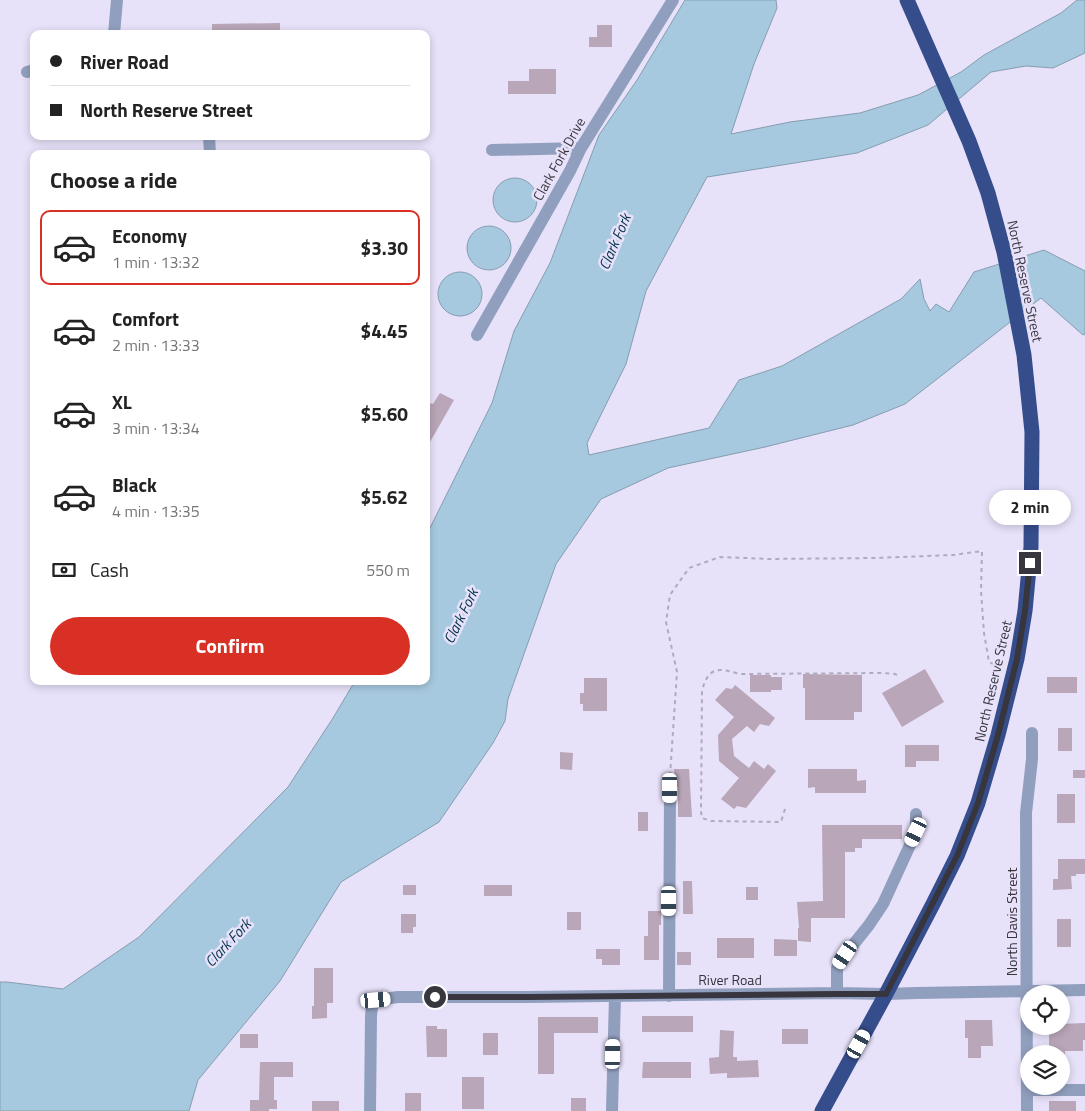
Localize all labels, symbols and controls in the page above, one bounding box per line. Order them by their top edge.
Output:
text: River Road [80,47,169,76]
text: North Reserve Street [80,95,253,124]
street label: Clark Fork Drive [527,113,590,204]
text: Choose a ride [50,163,177,197]
water label: Clark Fork [592,208,638,273]
street label: North Reserve Street [1002,218,1049,344]
text: Economy [112,221,187,250]
icon: car [52,225,97,270]
text: $3.30 [361,233,408,262]
text: 1 min · 13:32 [112,250,200,274]
text: Comfort [112,304,179,333]
icon: car [52,308,97,353]
text: $4.45 [361,316,408,345]
text: 2 min · 13:33 [112,333,200,357]
text: XL [112,387,132,416]
icon: car [52,391,97,436]
text: $5.60 [361,399,408,428]
text: 3 min · 13:34 [112,416,200,440]
text: Black [112,470,157,499]
icon: car [52,474,97,519]
text: $5.62 [361,482,408,511]
callout: 2 min [989,490,1071,526]
text: 2 min [1011,495,1049,519]
text: 4 min · 13:35 [112,499,200,523]
route end [1019,552,1041,574]
text: Cash [90,555,129,584]
icon: cash [50,556,78,584]
text: 550 m [366,558,410,582]
water label: Clark Fork [437,582,485,647]
button: Confirm [50,617,410,675]
street label: North Reserve Street [968,618,1017,744]
car [662,773,677,803]
car [902,815,929,849]
street label: North Davis Street [1001,868,1022,976]
car [661,886,676,916]
water label: Clark Fork [199,912,258,972]
car [830,938,859,972]
street label: River Road [698,969,762,990]
map controls [1020,985,1070,1095]
button: locate [1020,985,1070,1035]
route start [424,986,446,1008]
car [360,991,391,1009]
car [845,1027,872,1061]
car [605,1039,620,1069]
button: layers [1020,1045,1070,1095]

